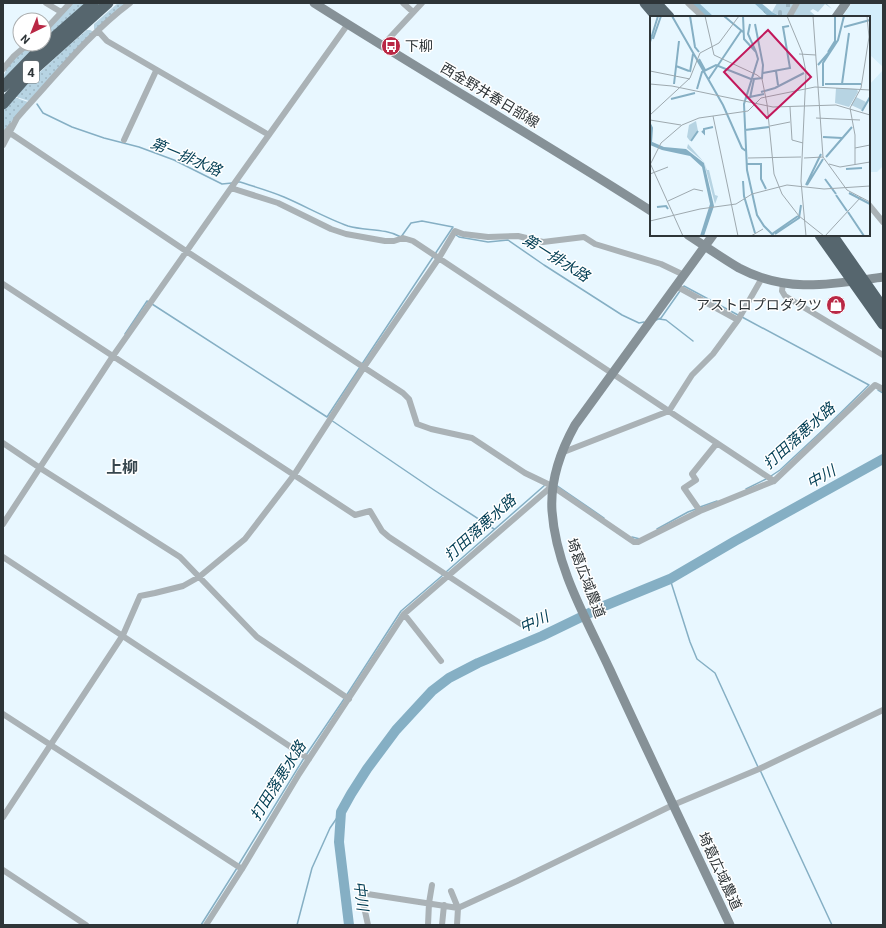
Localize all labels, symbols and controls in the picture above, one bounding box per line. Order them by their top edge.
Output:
north arrow [12,12,52,52]
inset map [650,16,870,236]
text: N [18,31,33,46]
bus stop icon: 下柳 [380,35,402,57]
place label: 下柳 [405,38,433,54]
street label: 西金野井春日部線 [438,59,542,131]
road number: 4 [23,61,39,83]
water label: 第一排水路 [148,134,226,181]
water label: 第一排水路 [519,230,594,287]
shop icon: アストロプロダクツ [825,294,847,316]
place label: アストロプロダクツ [696,297,822,313]
water label: 打田落悪水路 [760,398,840,473]
district label: 上柳 [106,458,138,477]
water label: 中川 [804,461,840,492]
water label: 打田落悪水路 [441,490,521,565]
street label: 埼葛広域農道 [563,536,609,620]
water label: 中川 [517,607,553,636]
water label: 打田落悪水路 [247,736,311,824]
street label: 埼葛広域農道 [695,830,745,912]
water label: 中川 [350,880,372,914]

